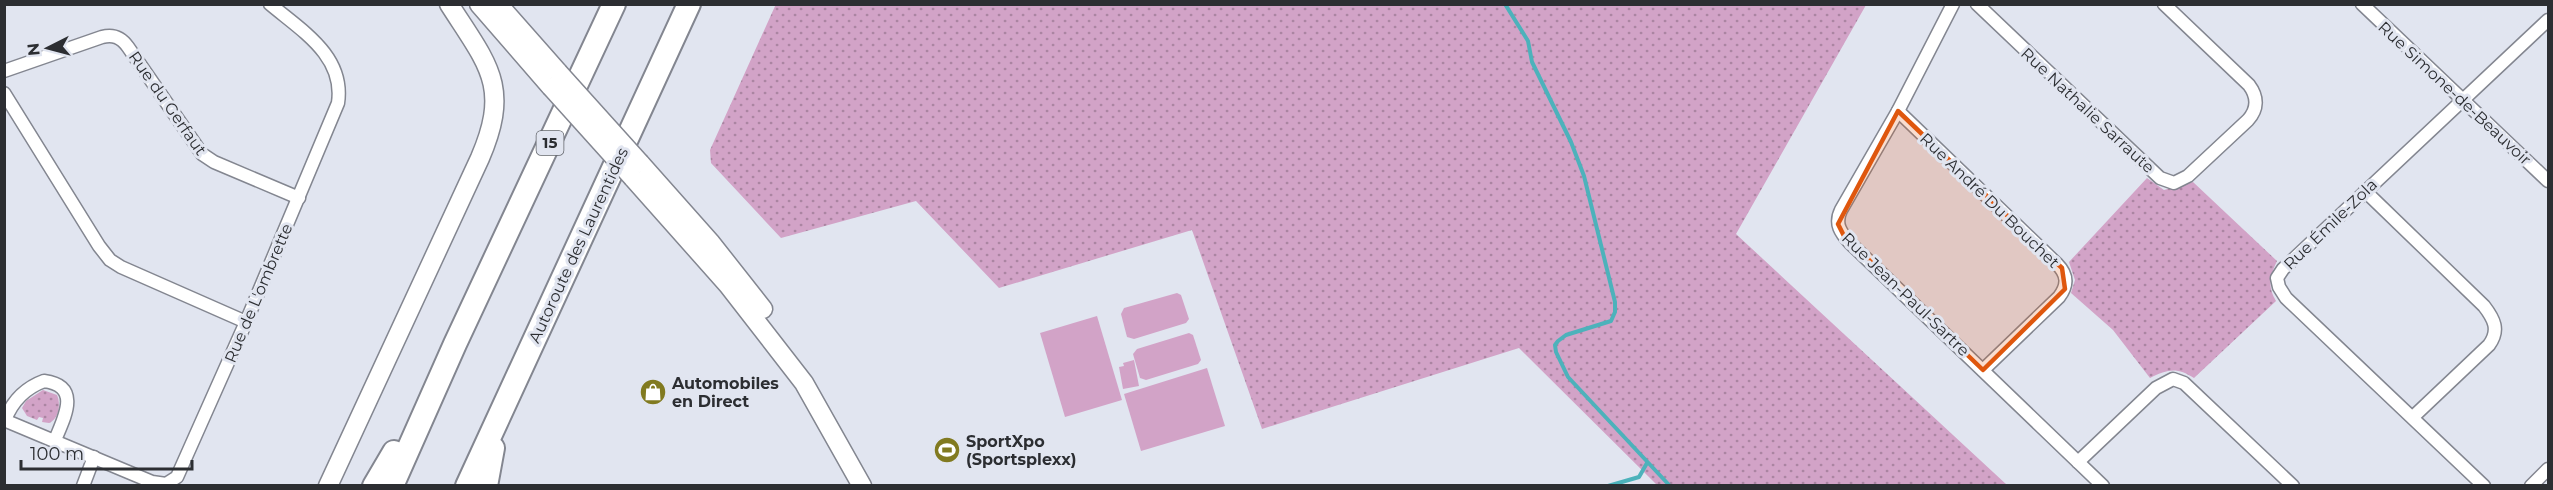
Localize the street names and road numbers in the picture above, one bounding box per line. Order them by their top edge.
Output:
street label: Rue Simone-de-Beauvoir [2374,18,2535,169]
street label: Rue Nathalie Sarraute [2017,44,2158,177]
street label: Rue du Gerfaut [125,48,211,159]
street label: Rue André Du Bouchet [1916,129,2064,272]
road number: 15 [536,131,564,155]
street label: Autoroute des Laurentides [525,144,632,346]
street label: Rue Émile-Zola [2280,175,2381,274]
street label: Rue de L'ombrette [221,221,296,366]
street label: Rue Jean-Paul-Sartre [1838,229,1973,360]

